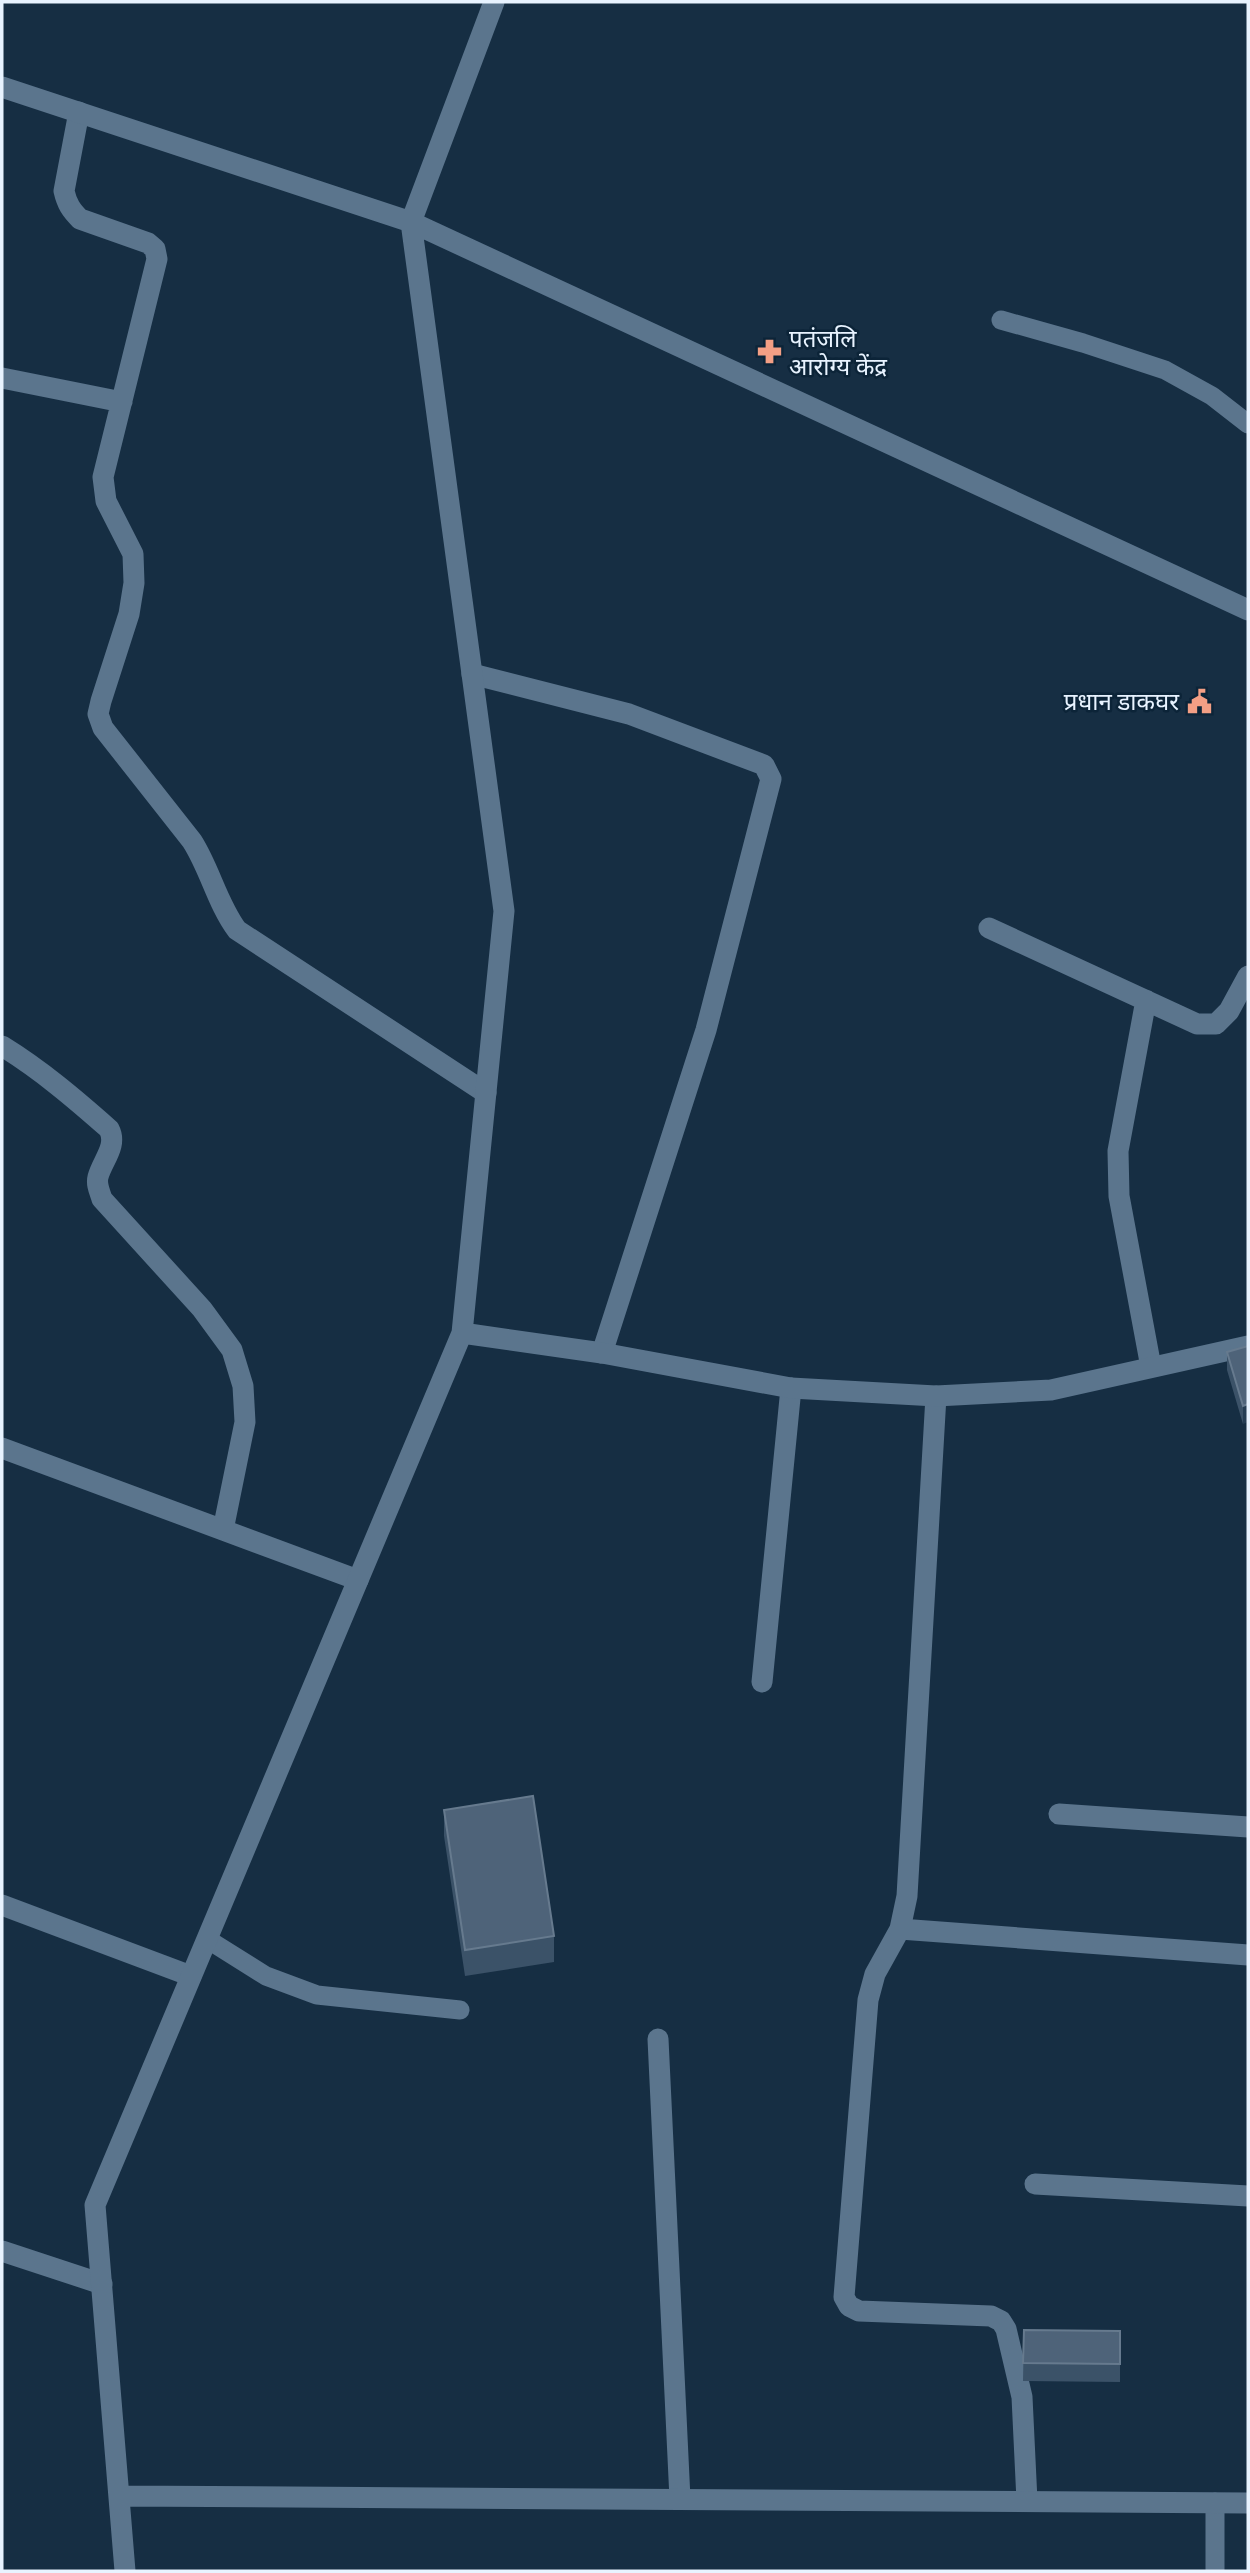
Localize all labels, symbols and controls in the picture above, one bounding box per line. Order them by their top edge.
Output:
place label: पतंजलि आरोग्य केंद्र [789,323,887,382]
pharmacy icon: पतंजलि आरोग्य केंद्र [755,338,783,366]
place label: प्रधान डाकघर [1064,686,1180,717]
public building icon: प्रधान डाकघर [1185,687,1213,715]

